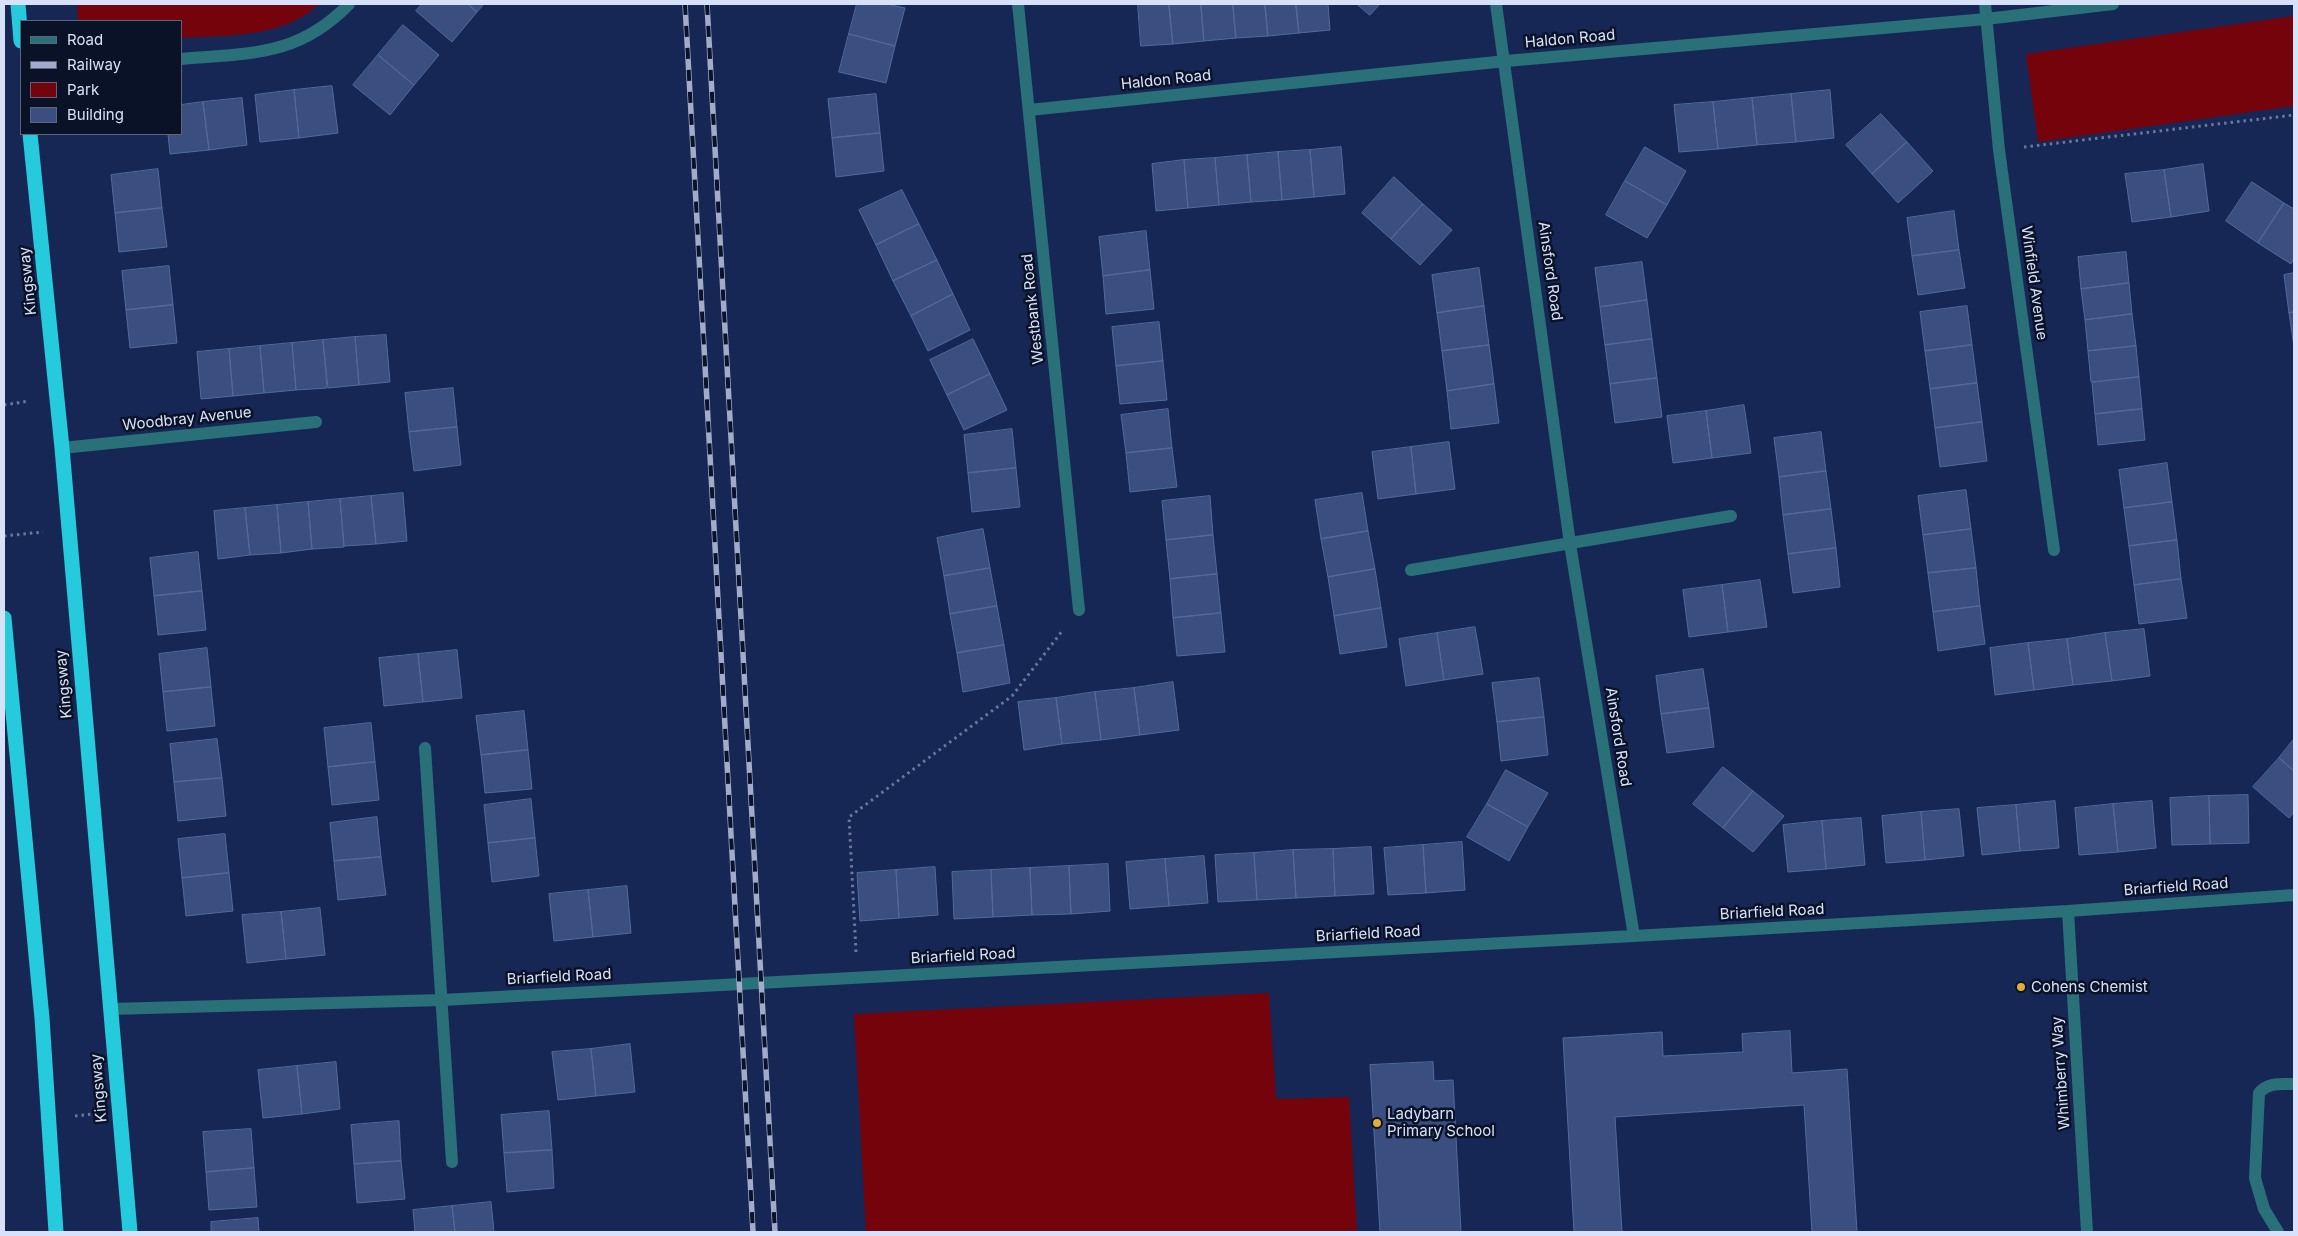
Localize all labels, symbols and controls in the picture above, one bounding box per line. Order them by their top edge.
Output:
legend [20,20,182,135]
street label: Haldon Road [1524,26,1616,52]
text: Road [67,30,103,49]
text: Railway [67,55,121,74]
street label: Haldon Road [1120,66,1212,94]
text: Park [67,80,99,99]
text: Building [67,105,124,124]
street label: Ainsford Road [1534,220,1566,322]
street label: Winfield Avenue [2017,225,2051,341]
street label: Kingsway [15,246,41,316]
street label: Westbank Road [1018,253,1048,365]
street label: Woodbray Avenue [122,403,252,435]
street label: Kingsway [52,649,76,719]
street label: Ainsford Road [1601,686,1635,788]
street label: Briarfield Road [2123,874,2229,900]
street label: Briarfield Road [1719,900,1825,924]
street label: Briarfield Road [1315,922,1421,946]
street label: Briarfield Road [910,944,1016,968]
street label: Briarfield Road [506,965,612,989]
place label: Cohens Chemist [2031,978,2148,996]
marker: Cohens Chemist [2015,981,2027,993]
street label: Whimberry Way [2048,1016,2074,1130]
street label: Kingsway [87,1053,111,1123]
place label: Ladybarn Primary School [1387,1105,1495,1140]
marker: Ladybarn Primary School [1371,1117,1383,1129]

